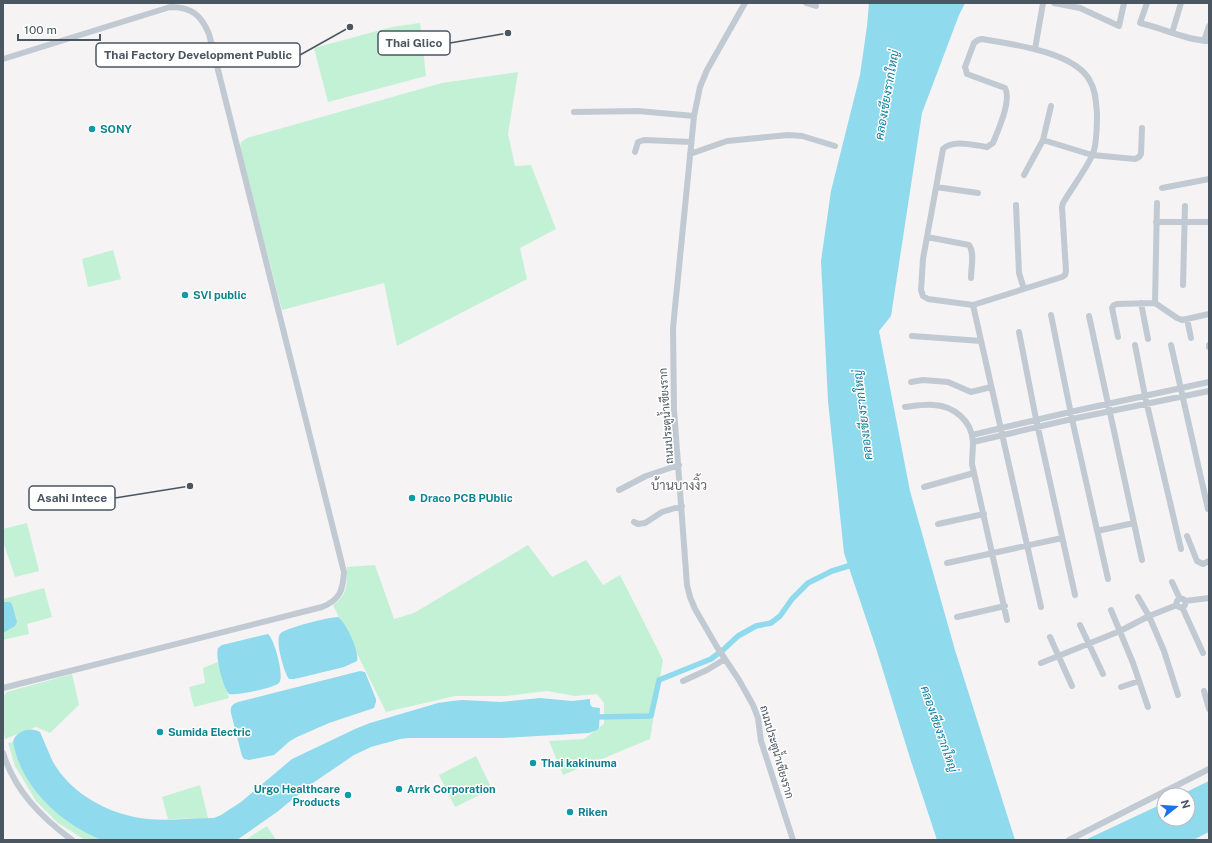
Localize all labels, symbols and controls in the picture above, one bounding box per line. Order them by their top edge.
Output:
scale bar [18,16,100,42]
text: 100 m [24,23,57,37]
callout: Thai Glico [378,31,450,55]
text: Thai Glico [386,36,443,50]
callout: Thai Factory Development Public [96,43,300,67]
text: Thai Factory Development Public [104,48,292,62]
water label: คลองเชียงรากใหญ่ [871,48,902,141]
place label: SONY [100,123,133,135]
marker: SONY [87,124,97,134]
place label: SVI public [193,289,246,301]
marker: SVI public [180,290,190,300]
street label: ถนนประตูน้ำเชียงราก [652,367,677,465]
water label: คลองเชียงรากใหญ่ [849,368,875,461]
district label: บ้านบางงิ้ว [651,473,707,493]
callout: Asahi Intece [29,486,115,510]
text: Asahi Intece [37,491,107,505]
place label: Draco PCB PUblic [420,492,513,504]
marker: Draco PCB PUblic [407,493,417,503]
water label: คลองเชียงรากใหญ่ [918,683,962,775]
street label: ถนนประตูน้ำเชียงราก [756,703,801,800]
place label: Sumida Electric [168,726,251,738]
marker: Sumida Electric [155,727,165,737]
place label: Thai kakinuma [541,757,617,769]
marker: Thai kakinuma [528,758,538,768]
place label: Urgo Healthcare Products [254,783,340,808]
place label: Arrk Corporation [407,783,496,795]
marker: Arrk Corporation [394,784,404,794]
north arrow [1156,787,1196,827]
marker: Urgo Healthcare Products [343,790,353,800]
text: N [1179,798,1193,810]
place label: Riken [578,806,608,818]
marker: Riken [565,807,575,817]

